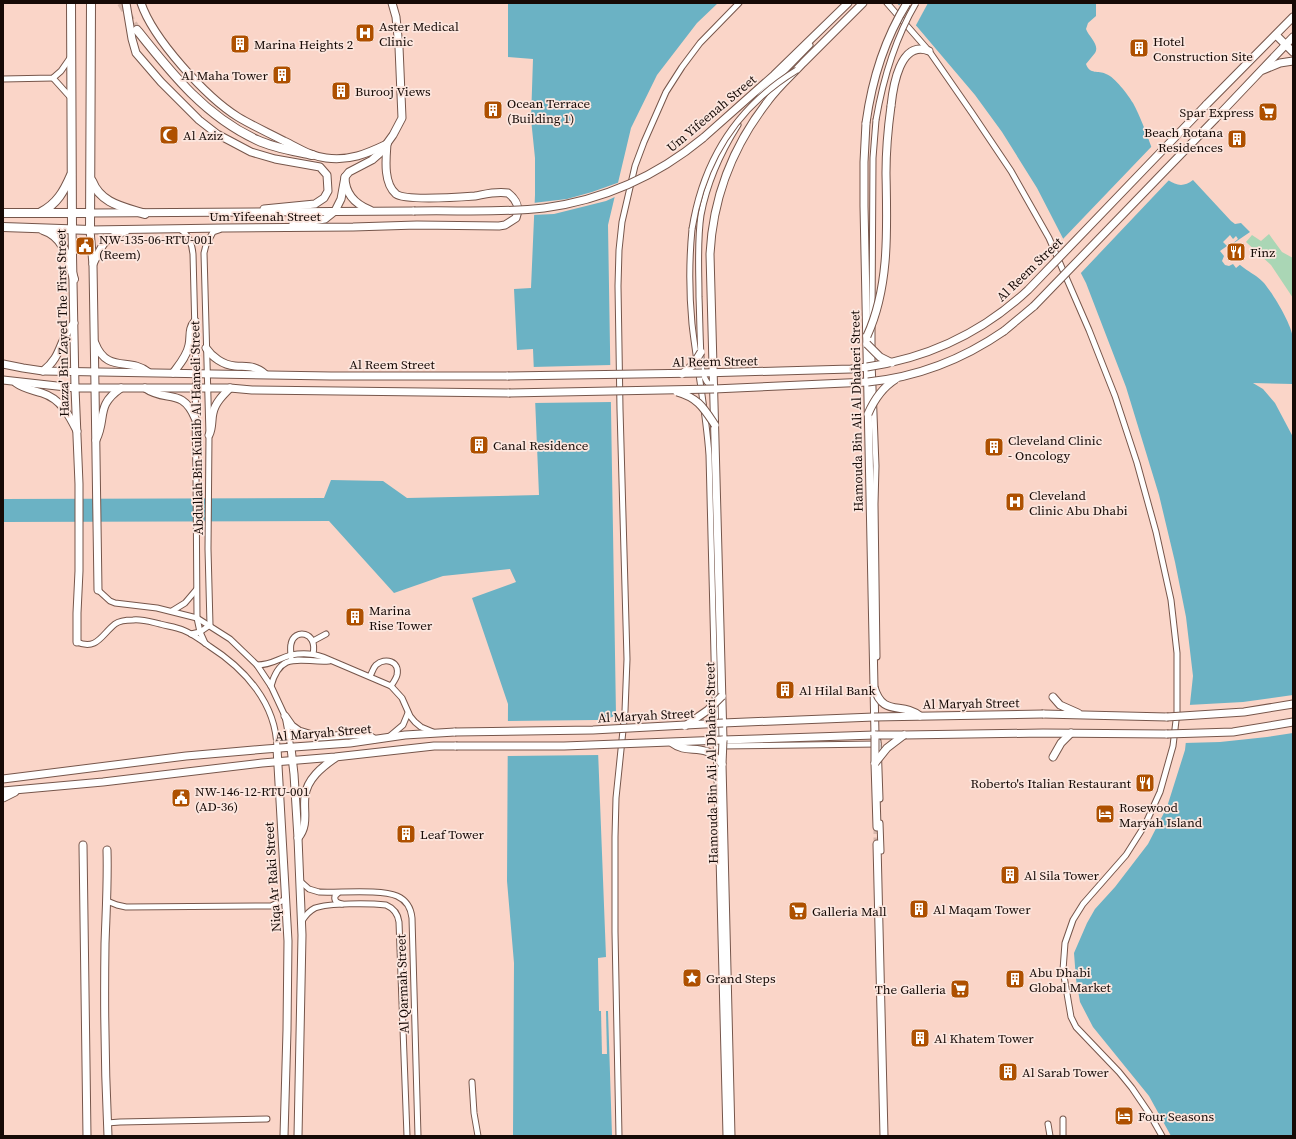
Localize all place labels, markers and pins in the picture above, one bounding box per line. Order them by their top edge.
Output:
place label: Aster Medical Clinic [379,18,459,50]
hospital icon: Aster Medical Clinic [354,22,376,44]
building icon: Marina Heights 2 [229,33,251,55]
place label: Hotel Construction Site [1153,33,1253,65]
place label: Marina Heights 2 [254,36,353,53]
building icon: Hotel Construction Site [1128,37,1150,59]
building icon: Al Maha Tower [271,64,293,86]
place label: Al Maha Tower [181,67,268,84]
building icon: Burooj Views [330,80,352,102]
place label: Burooj Views [355,83,431,100]
place label: Ocean Terrace (Building 1) [507,95,591,127]
building icon: Ocean Terrace (Building 1) [482,99,504,121]
supermarket icon: Spar Express [1257,101,1279,123]
place label: Spar Express [1180,104,1254,121]
mosque icon: Al Aziz [158,124,180,146]
place label: Beach Rotana Residences [1144,124,1223,156]
place label: Al Aziz [183,127,223,144]
building icon: Beach Rotana Residences [1226,128,1248,150]
place label: NW-135-06-RTU-001 (Reem) [99,231,214,263]
public building icon: NW-135-06-RTU-001 (Reem) [74,235,96,257]
restaurant icon: Finz [1225,241,1247,263]
place label: Finz [1250,244,1275,261]
place label: Cleveland Clinic - Oncology [1008,432,1102,464]
building icon: Canal Residence [468,434,490,456]
building icon: Cleveland Clinic - Oncology [983,436,1005,458]
place label: Canal Residence [493,437,589,454]
place label: Cleveland Clinic Abu Dhabi [1029,487,1128,519]
hospital icon: Cleveland Clinic Abu Dhabi [1004,491,1026,513]
place label: Marina Rise Tower [369,602,433,634]
building icon: Marina Rise Tower [344,606,366,628]
building icon: Al Hilal Bank [774,679,796,701]
place label: Al Hilal Bank [799,682,877,699]
restaurant icon: Roberto's Italian Restaurant [1134,772,1156,794]
place label: Roberto's Italian Restaurant [971,775,1132,792]
place label: NW-146-12-RTU-001 (AD-36) [195,783,310,815]
public building icon: NW-146-12-RTU-001 (AD-36) [170,787,192,809]
place label: Rosewood Maryah Island [1119,799,1203,831]
hotel icon: Rosewood Maryah Island [1094,803,1116,825]
building icon: Leaf Tower [395,823,417,845]
place label: Leaf Tower [420,826,485,843]
building icon: Al Sila Tower [999,864,1021,886]
place label: Al Sila Tower [1024,867,1100,884]
building icon: Al Maqam Tower [908,898,930,920]
supermarket icon: Galleria Mall [787,900,809,922]
place label: Al Maqam Tower [933,901,1031,918]
place label: Galleria Mall [812,903,887,920]
place label: Abu Dhabi Global Market [1029,964,1112,996]
place icon: Grand Steps [681,967,703,989]
building icon: Abu Dhabi Global Market [1004,968,1026,990]
place label: Grand Steps [706,970,776,987]
supermarket icon: The Galleria [949,978,971,1000]
place label: The Galleria [875,981,946,998]
building icon: Al Khatem Tower [909,1027,931,1049]
place label: Al Khatem Tower [934,1030,1034,1047]
building icon: Al Sarab Tower [997,1061,1019,1083]
place label: Al Sarab Tower [1022,1064,1109,1081]
hotel icon: Four Seasons [1113,1105,1135,1127]
place label: Four Seasons [1138,1108,1215,1125]

